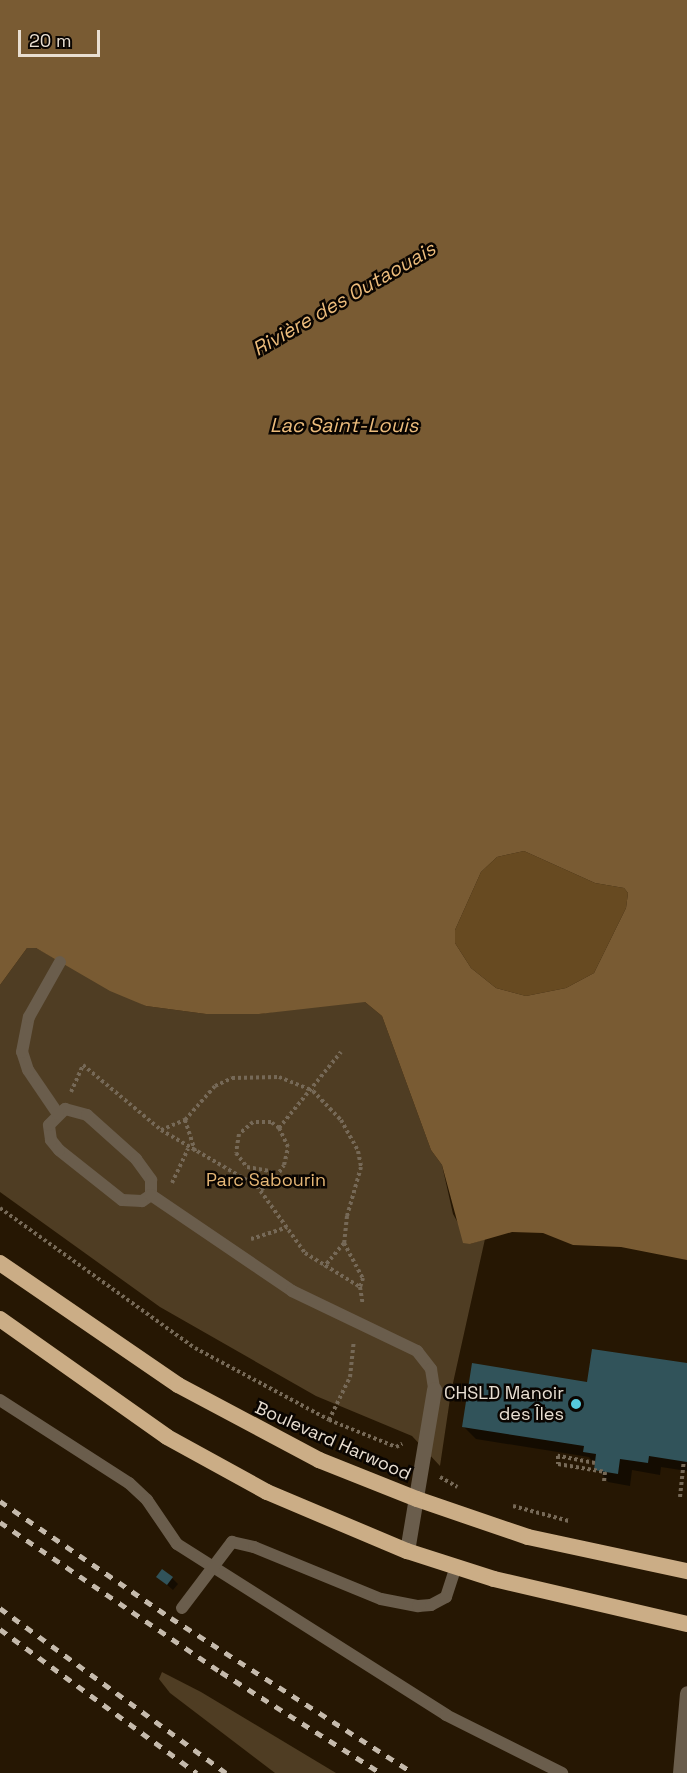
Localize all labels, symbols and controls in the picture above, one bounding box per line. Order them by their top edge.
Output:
scale bar [21,18,104,56]
text: 20 m [29,29,72,52]
water label: Rivière des Outaouais [248,237,440,361]
water label: Lac Saint-Louis [270,413,418,437]
park label: Parc Sabourin [206,1169,326,1191]
place label: CHSLD Manoir des Îles [444,1383,564,1426]
street label: Boulevard Harwood [252,1397,414,1485]
marker: CHSLD Manoir des Îles [569,1397,583,1411]

